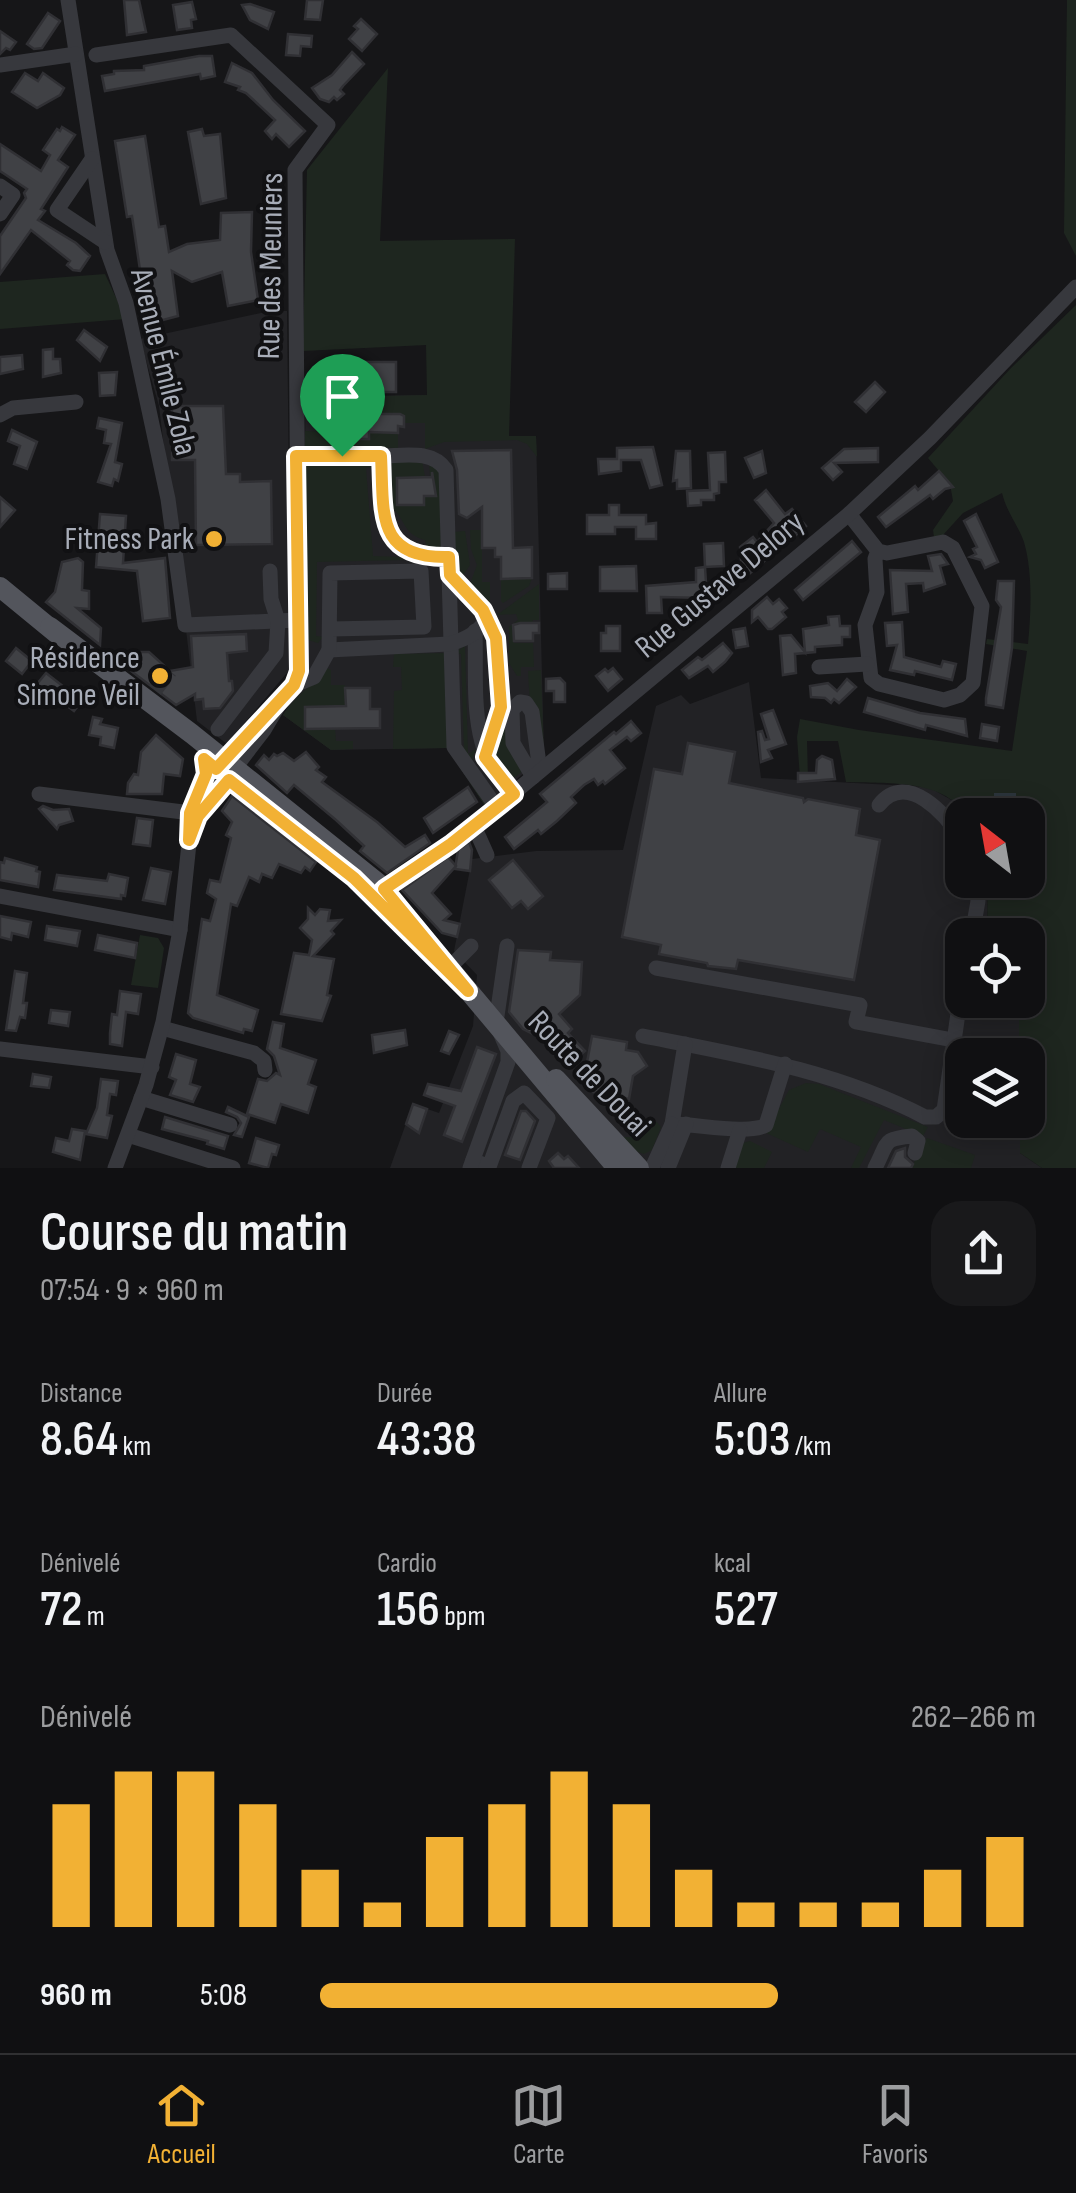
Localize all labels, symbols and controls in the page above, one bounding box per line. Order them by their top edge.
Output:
street label: Rue des Meuniers [250,172,292,360]
street label: Avenue Émile Zola [121,264,205,459]
pin [300,354,385,457]
icon: arrive [315,369,370,424]
street label: Rue Gustave Delory [628,503,812,667]
place label: Fitness Park [65,520,194,559]
marker: Fitness Park [203,528,225,550]
place label: Résidence Simone Veil [17,639,140,715]
marker: Résidence Simone Veil [149,665,171,687]
north arrow [945,798,1045,898]
map controls [945,798,1045,1138]
button: locate [945,918,1045,1018]
street label: Route de Douai [519,1003,659,1145]
button: layers [945,1038,1045,1138]
text: Course du matin [40,1200,348,1267]
button: share [931,1201,1036,1306]
text: 07:54 · 9 × 960 m [40,1271,224,1310]
text: Distance [40,1377,123,1410]
text: Durée [377,1377,433,1410]
text: Allure [714,1377,767,1410]
text: 8.64 [40,1410,118,1470]
text: 43:38 [377,1410,476,1470]
text: 5:03 [714,1410,791,1470]
text: km [118,1430,151,1463]
text: /km [791,1430,831,1463]
text: Dénivelé [40,1547,121,1580]
text: Cardio [377,1547,437,1580]
text: kcal [714,1547,751,1580]
text: 72 [40,1580,82,1640]
text: 156 [377,1580,440,1640]
text: 527 [714,1580,778,1640]
text: m [82,1600,105,1633]
text: bpm [440,1600,485,1633]
text: Dénivelé [40,1698,132,1737]
text: 262–266 m [911,1698,1036,1737]
text: 960 m [40,1976,112,2015]
text: 5:08 [200,1976,247,2015]
tab: Accueil [148,2078,216,2171]
tab: Carte [511,2078,566,2171]
tab: Favoris [862,2078,928,2171]

